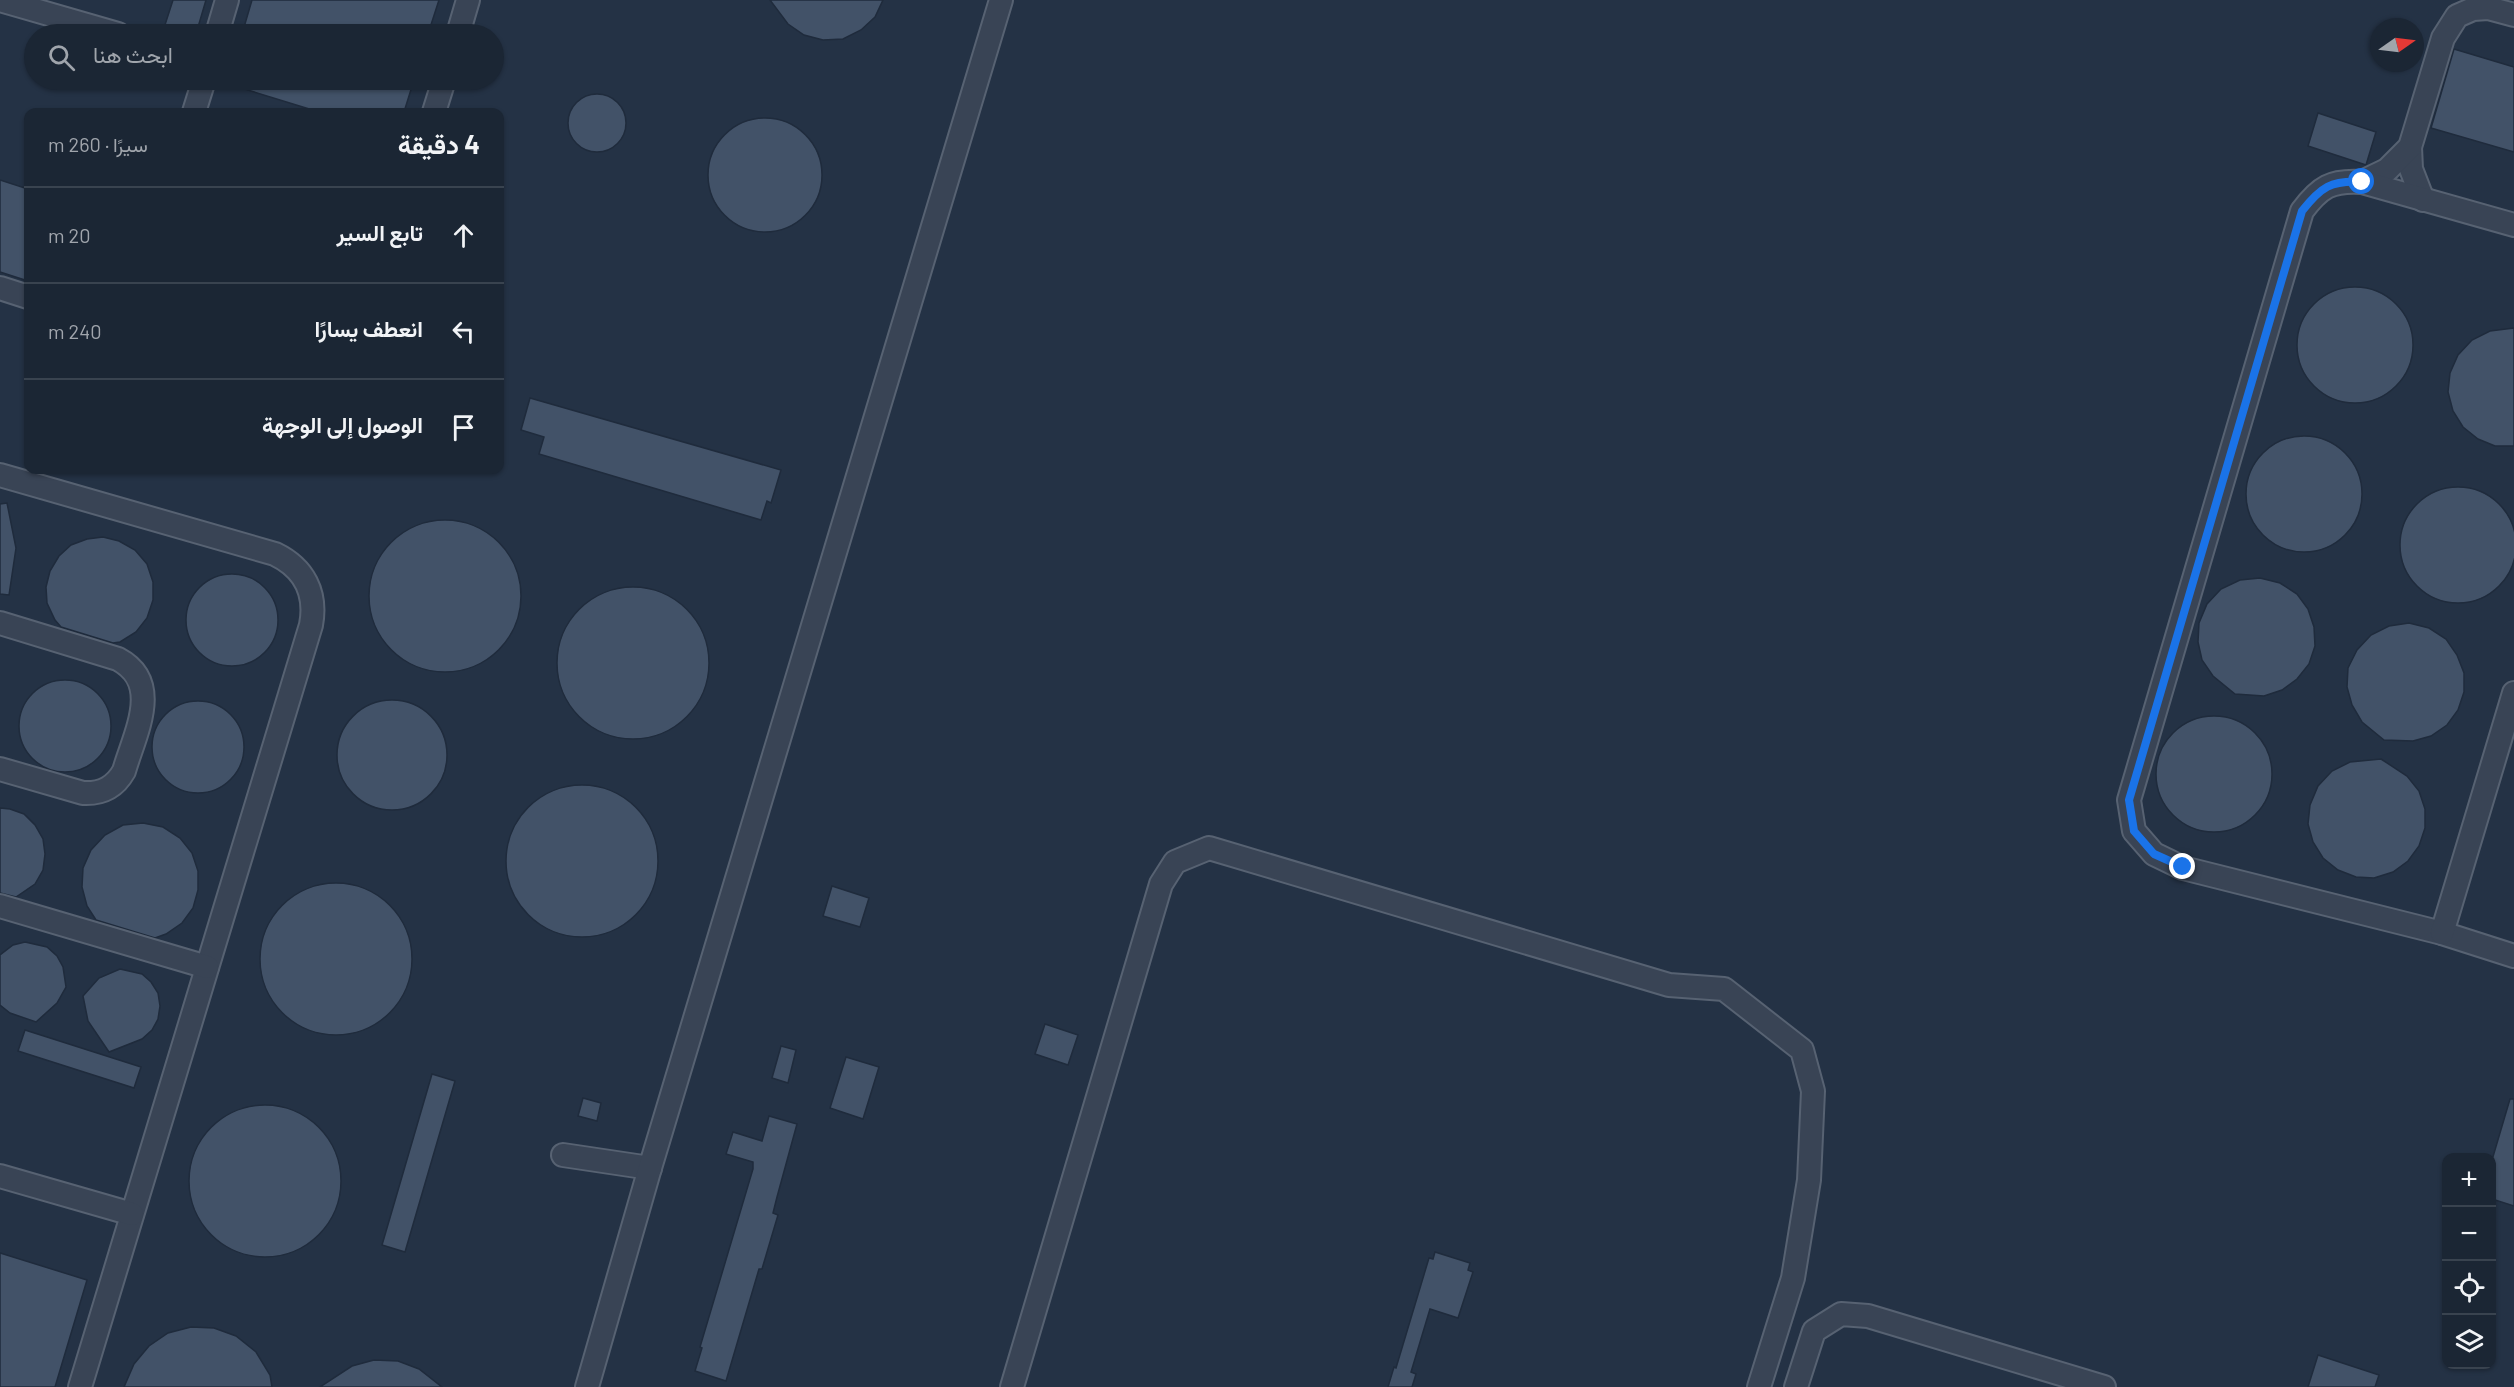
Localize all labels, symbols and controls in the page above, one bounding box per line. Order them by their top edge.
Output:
north arrow [2370,18,2424,72]
search box [24,24,504,90]
icon: search [45,41,78,74]
text: ابحث هنا [93,41,173,67]
text: 4 دقيقة [398,128,480,159]
text: سيرًا · 260 m [48,132,148,156]
route start [2348,168,2374,194]
text: تابع السير [337,219,423,245]
icon: ahead [447,219,480,252]
text: 20 m [48,223,91,247]
text: انعطف يسارًا [314,315,423,341]
icon: left [447,315,480,348]
text: 240 m [48,319,102,343]
text: الوصول إلى الوجهة [262,411,423,437]
icon: arrive [447,411,480,444]
route end [2169,853,2195,879]
map controls [2442,1153,2496,1369]
button: + [2442,1153,2496,1207]
button: − [2442,1207,2496,1261]
button: locate [2442,1261,2496,1315]
button: layers [2442,1315,2496,1369]

